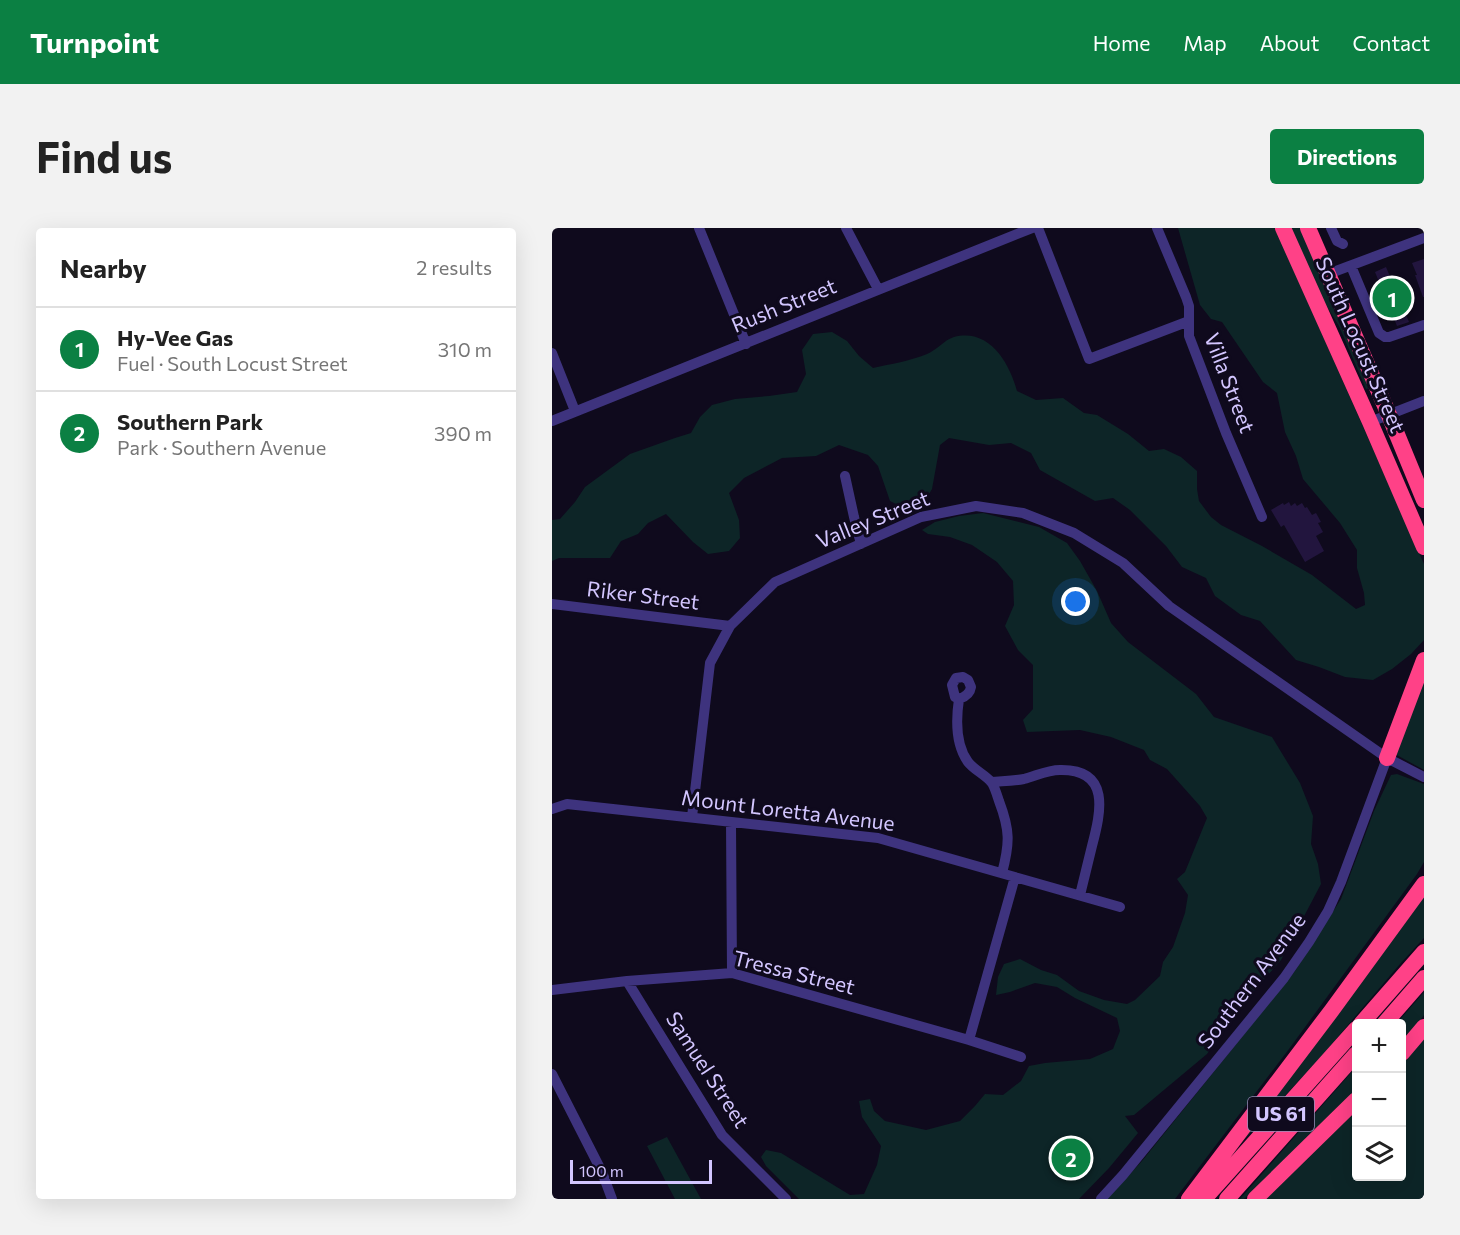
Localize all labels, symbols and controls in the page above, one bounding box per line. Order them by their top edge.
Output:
text: Turnpoint [30,25,159,59]
text: Home [1093,30,1150,55]
text: Map [1183,30,1227,55]
text: About [1260,30,1319,55]
text: Contact [1352,30,1430,55]
button: Directions [1270,129,1424,184]
text: Find us [36,130,172,182]
text: Nearby [60,252,147,283]
street label: South Locust Street [1311,253,1411,436]
text: 2 results [416,255,492,279]
street label: Rush Street [727,272,839,337]
pin: 1 [1372,276,1412,320]
text: Hy-Vee Gas [117,324,233,351]
street label: Villa Street [1200,329,1261,436]
text: 1 [75,337,84,361]
text: 310 m [438,337,492,361]
text: Fuel · South Locust Street [117,351,348,375]
text: Southern Park [117,408,263,435]
text: 2 [74,421,85,445]
text: 390 m [434,421,492,445]
text: Park · Southern Avenue [117,435,326,459]
street label: Valley Street [812,485,933,553]
street label: Riker Street [585,575,701,614]
your location [1061,587,1090,616]
street label: Mount Loretta Avenue [680,784,896,835]
street label: Southern Avenue [1192,908,1310,1053]
street label: Tressa Street [731,944,858,999]
street label: Samuel Street [662,1007,755,1132]
map controls [1352,1019,1406,1181]
button: + [1352,1019,1406,1073]
button: − [1352,1073,1406,1127]
road number: US 61 [1248,1097,1314,1131]
button: layers [1352,1127,1406,1181]
pin: 2 [1052,1136,1090,1180]
scale bar [570,1157,712,1184]
text: 100 m [579,1161,624,1180]

